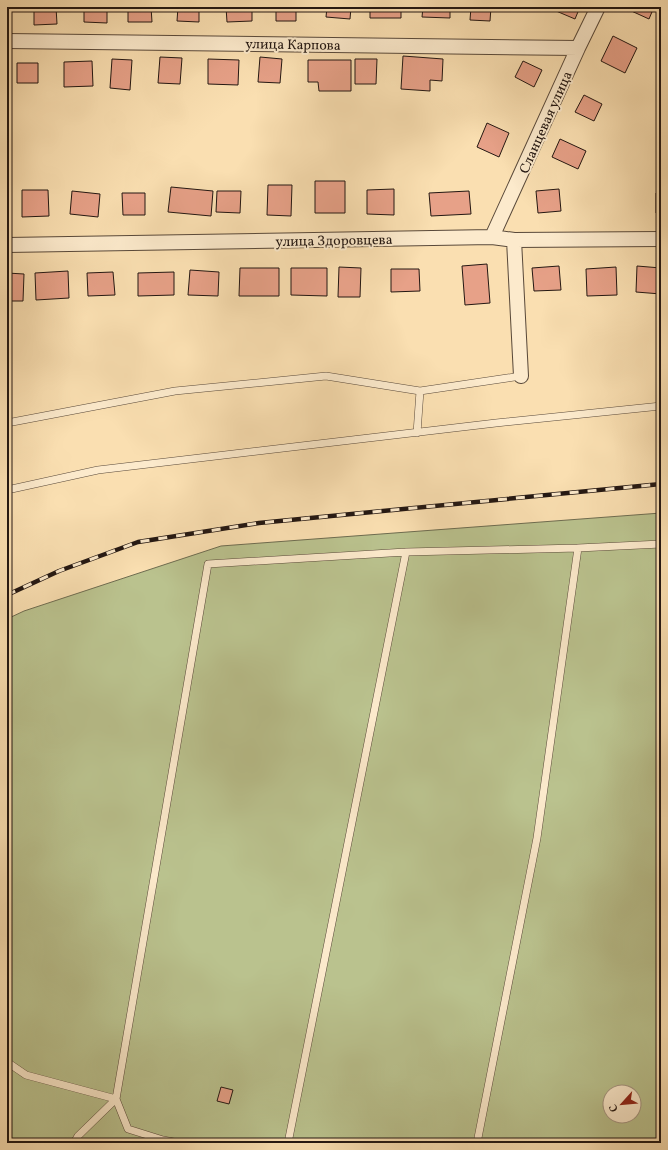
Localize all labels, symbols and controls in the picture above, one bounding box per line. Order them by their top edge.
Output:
street label: улица Карпова [245,35,341,56]
street label: Сланцевая улица [515,68,577,177]
street label: улица Здоровцева [275,231,393,252]
north arrow [602,1084,642,1124]
text: С [606,1101,623,1114]

